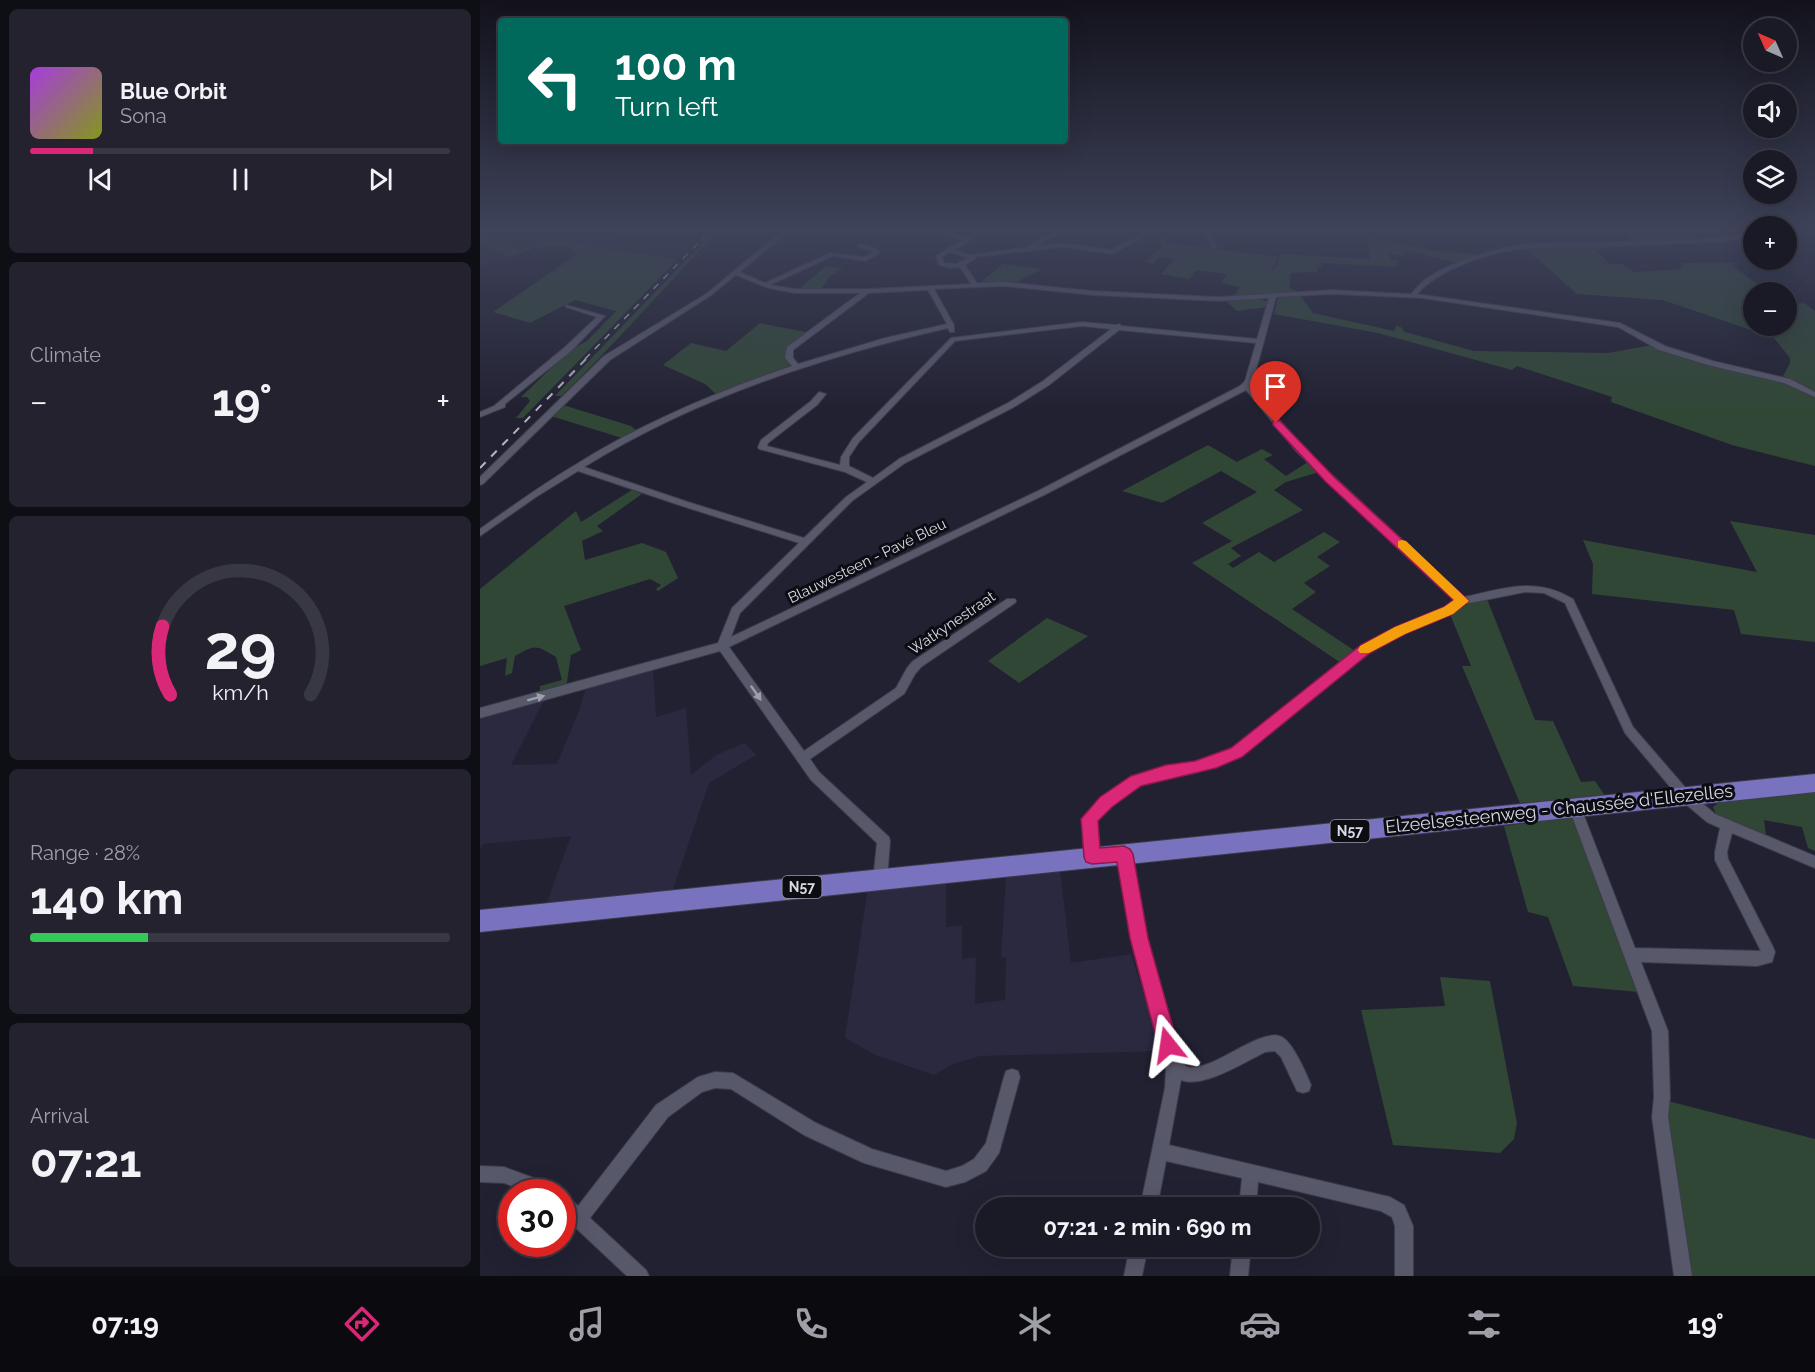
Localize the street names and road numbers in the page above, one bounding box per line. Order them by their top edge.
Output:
street label: Blauwesteen - Pavé Bleu [785,515,949,607]
street label: Watkynestraat [905,587,999,659]
street label: Elzeelsesteenweg - Chaussée d'Ellezelles [1384,780,1734,837]
road number: N57 [1330,820,1370,842]
road number: N57 [782,876,822,898]

